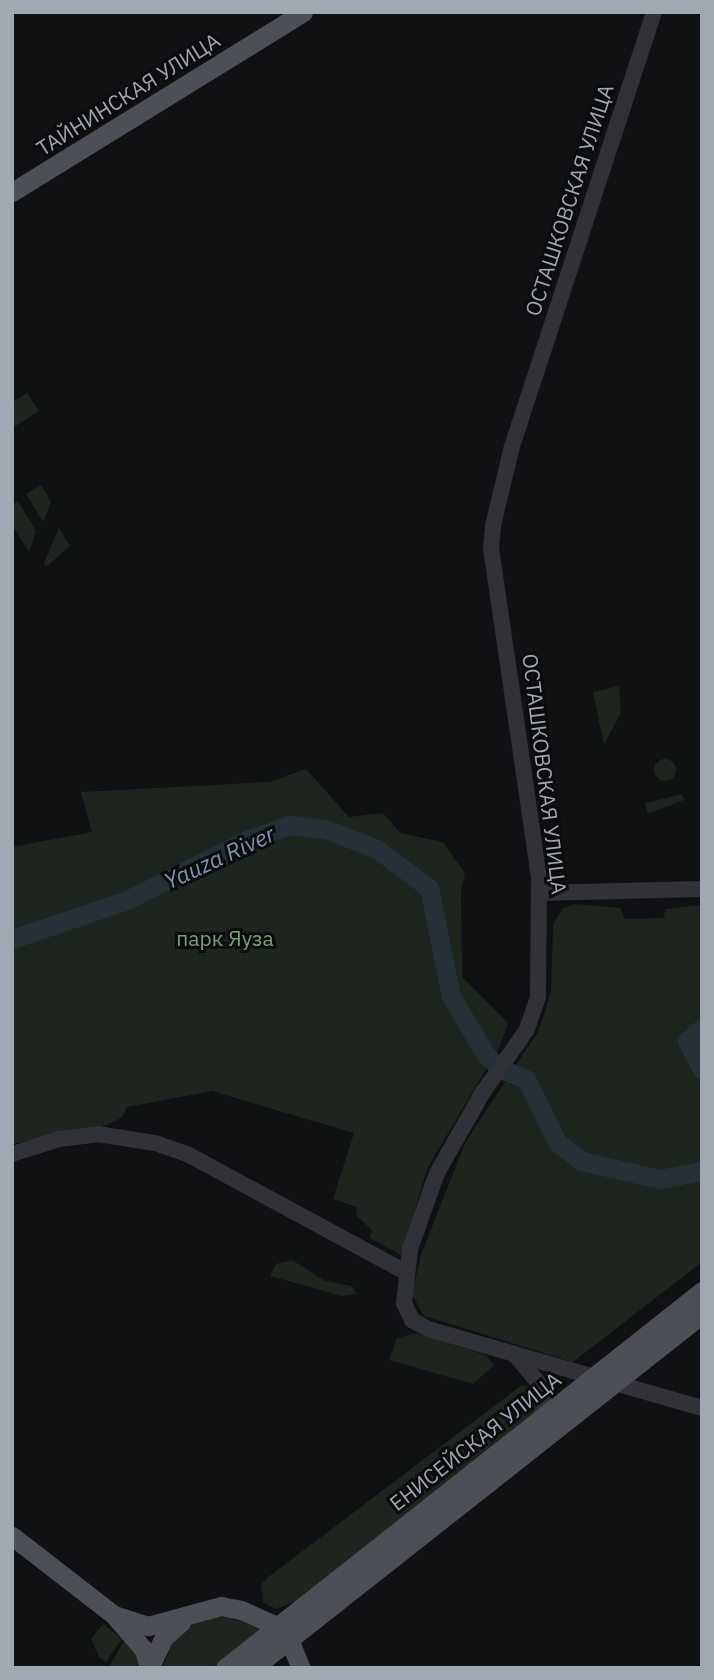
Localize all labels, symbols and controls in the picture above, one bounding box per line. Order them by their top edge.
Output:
street label: ТАЙНИНСКАЯ УЛИЦА [32,27,224,161]
street label: ОСТАШКОВСКАЯ УЛИЦА [520,81,618,319]
street label: ОСТАШКОВСКАЯ УЛИЦА [518,652,572,896]
water label: Yauza River [159,819,279,895]
park label: парк Яуза [176,925,274,951]
street label: ЕНИСЕЙСКАЯ УЛИЦА [384,1366,566,1516]

